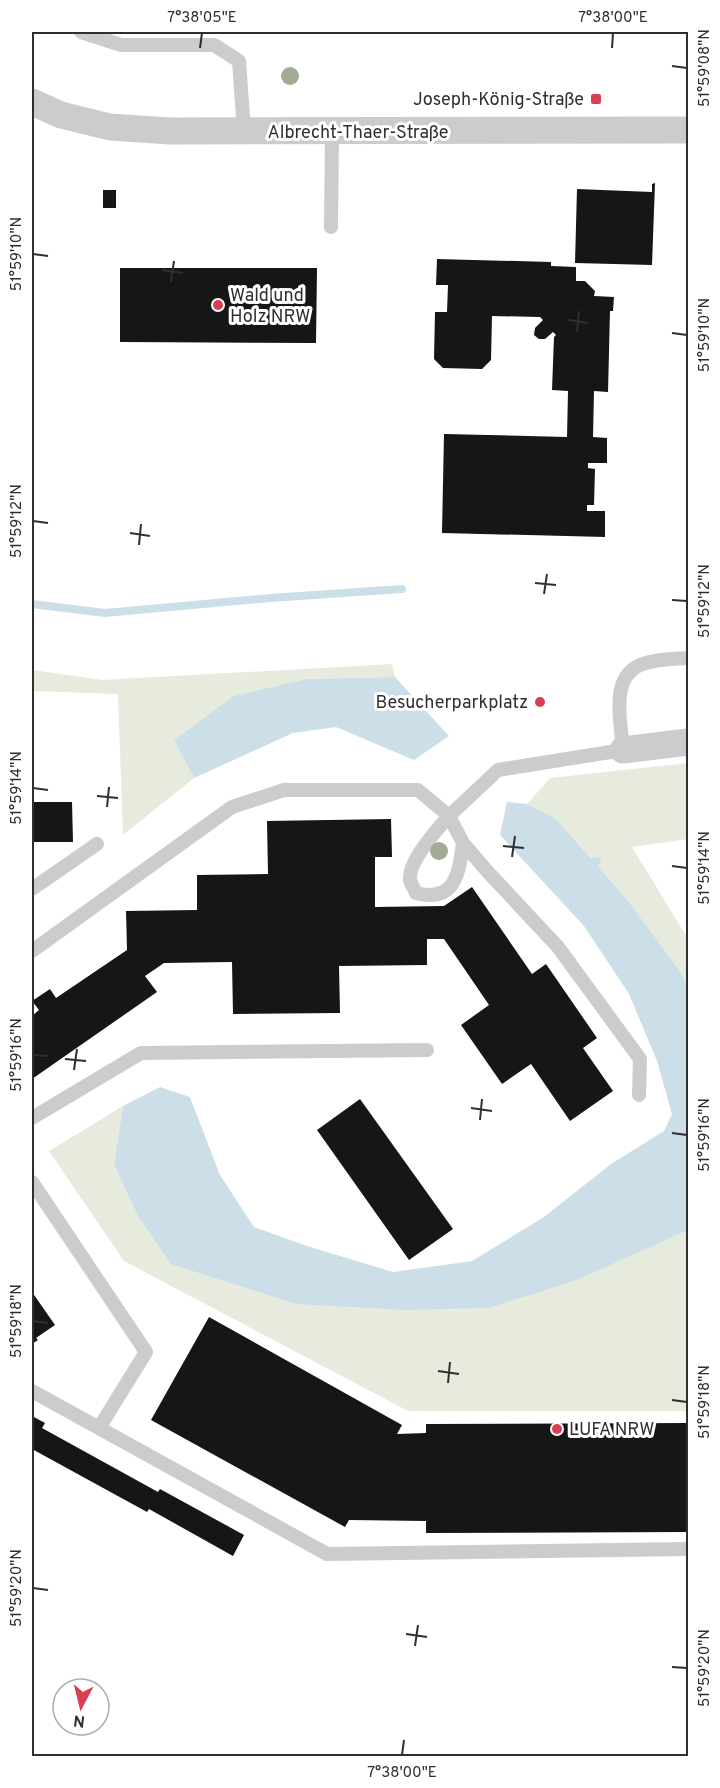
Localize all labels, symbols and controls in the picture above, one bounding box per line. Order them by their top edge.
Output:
text: 7°38'05"E [167,9,237,28]
text: 7°38'00"E [578,9,648,28]
text: 51°59'08"N [696,29,715,107]
place label: Joseph-König-Straße [413,89,584,112]
marker: Joseph-König-Straße [589,92,603,106]
street label: Albrecht-Thaer-Straße [268,122,449,145]
text: 51°59'10"N [8,217,27,291]
place label: Wald und Holz NRW [230,285,310,329]
marker: Wald und Holz NRW [211,298,225,312]
text: 51°59'10"N [696,298,715,372]
text: 51°59'12"N [8,484,27,558]
text: 51°59'12"N [696,564,715,638]
place label: Besucherparkplatz [376,692,528,715]
marker: Besucherparkplatz [533,695,547,709]
text: 51°59'14"N [8,751,27,825]
text: 51°59'14"N [696,831,715,905]
text: 51°59'16"N [8,1018,27,1092]
text: 51°59'16"N [696,1098,715,1172]
text: 51°59'18"N [8,1284,27,1358]
text: 51°59'18"N [696,1365,715,1439]
place label: LUFA NRW [569,1419,654,1442]
marker: LUFA NRW [550,1422,564,1436]
text: 51°59'20"N [8,1549,27,1627]
text: 51°59'20"N [696,1629,715,1707]
north arrow [51,1677,111,1737]
text: N [72,1709,86,1731]
text: 7°38'00"E [367,1764,437,1783]

